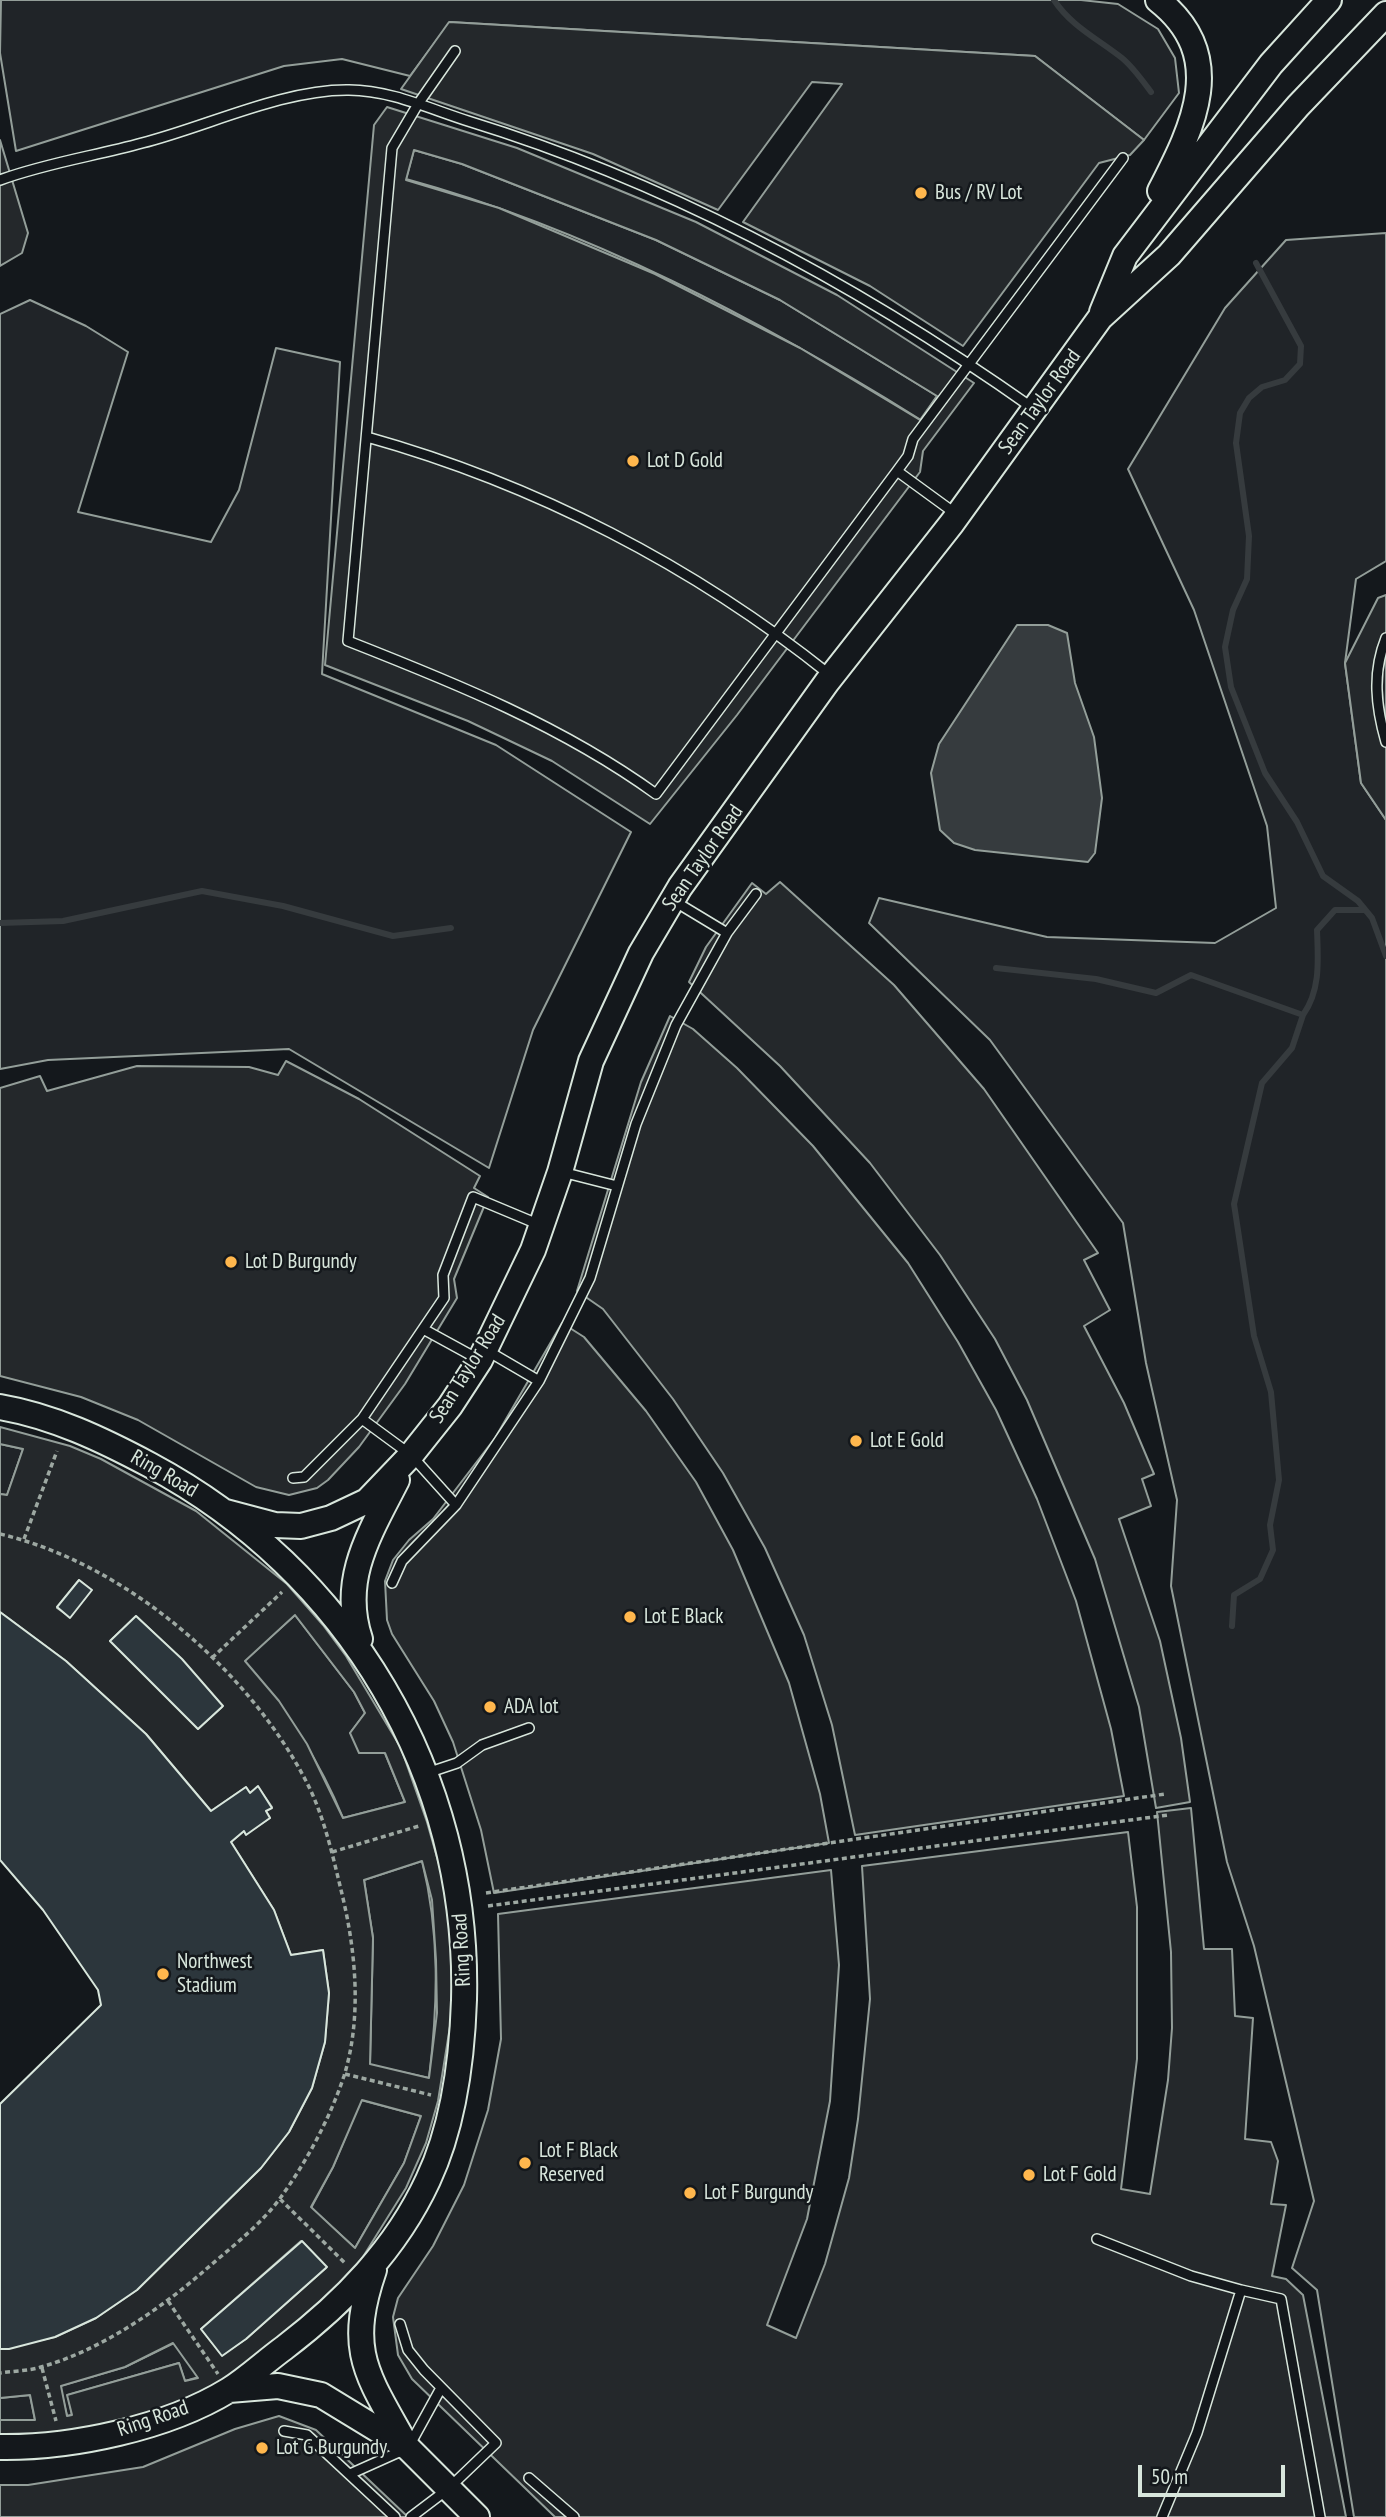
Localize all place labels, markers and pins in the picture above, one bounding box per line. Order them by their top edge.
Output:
place label: Bus / RV Lot [935,180,1022,206]
marker: Bus / RV Lot [913,185,929,201]
place label: Lot D Gold [647,448,723,474]
marker: Lot D Gold [625,453,641,469]
place label: Lot D Burgundy [245,1249,357,1275]
marker: Lot D Burgundy [223,1254,239,1270]
place label: Lot E Gold [870,1428,944,1454]
marker: Lot E Gold [848,1433,864,1449]
place label: Lot E Black [644,1604,723,1630]
marker: Lot E Black [622,1609,638,1625]
place label: ADA lot [504,1694,559,1720]
marker: ADA lot [482,1699,498,1715]
place label: Northwest Stadium [177,1949,252,1999]
marker: Northwest Stadium [155,1966,171,1982]
place label: Lot F Black Reserved [539,2138,618,2188]
marker: Lot F Black Reserved [517,2155,533,2171]
place label: Lot F Gold [1043,2162,1117,2188]
marker: Lot F Gold [1021,2167,1037,2183]
place label: Lot F Burgundy [704,2180,813,2206]
marker: Lot F Burgundy [682,2185,698,2201]
place label: Lot G Burgundy [276,2435,387,2461]
marker: Lot G Burgundy [254,2440,270,2456]

